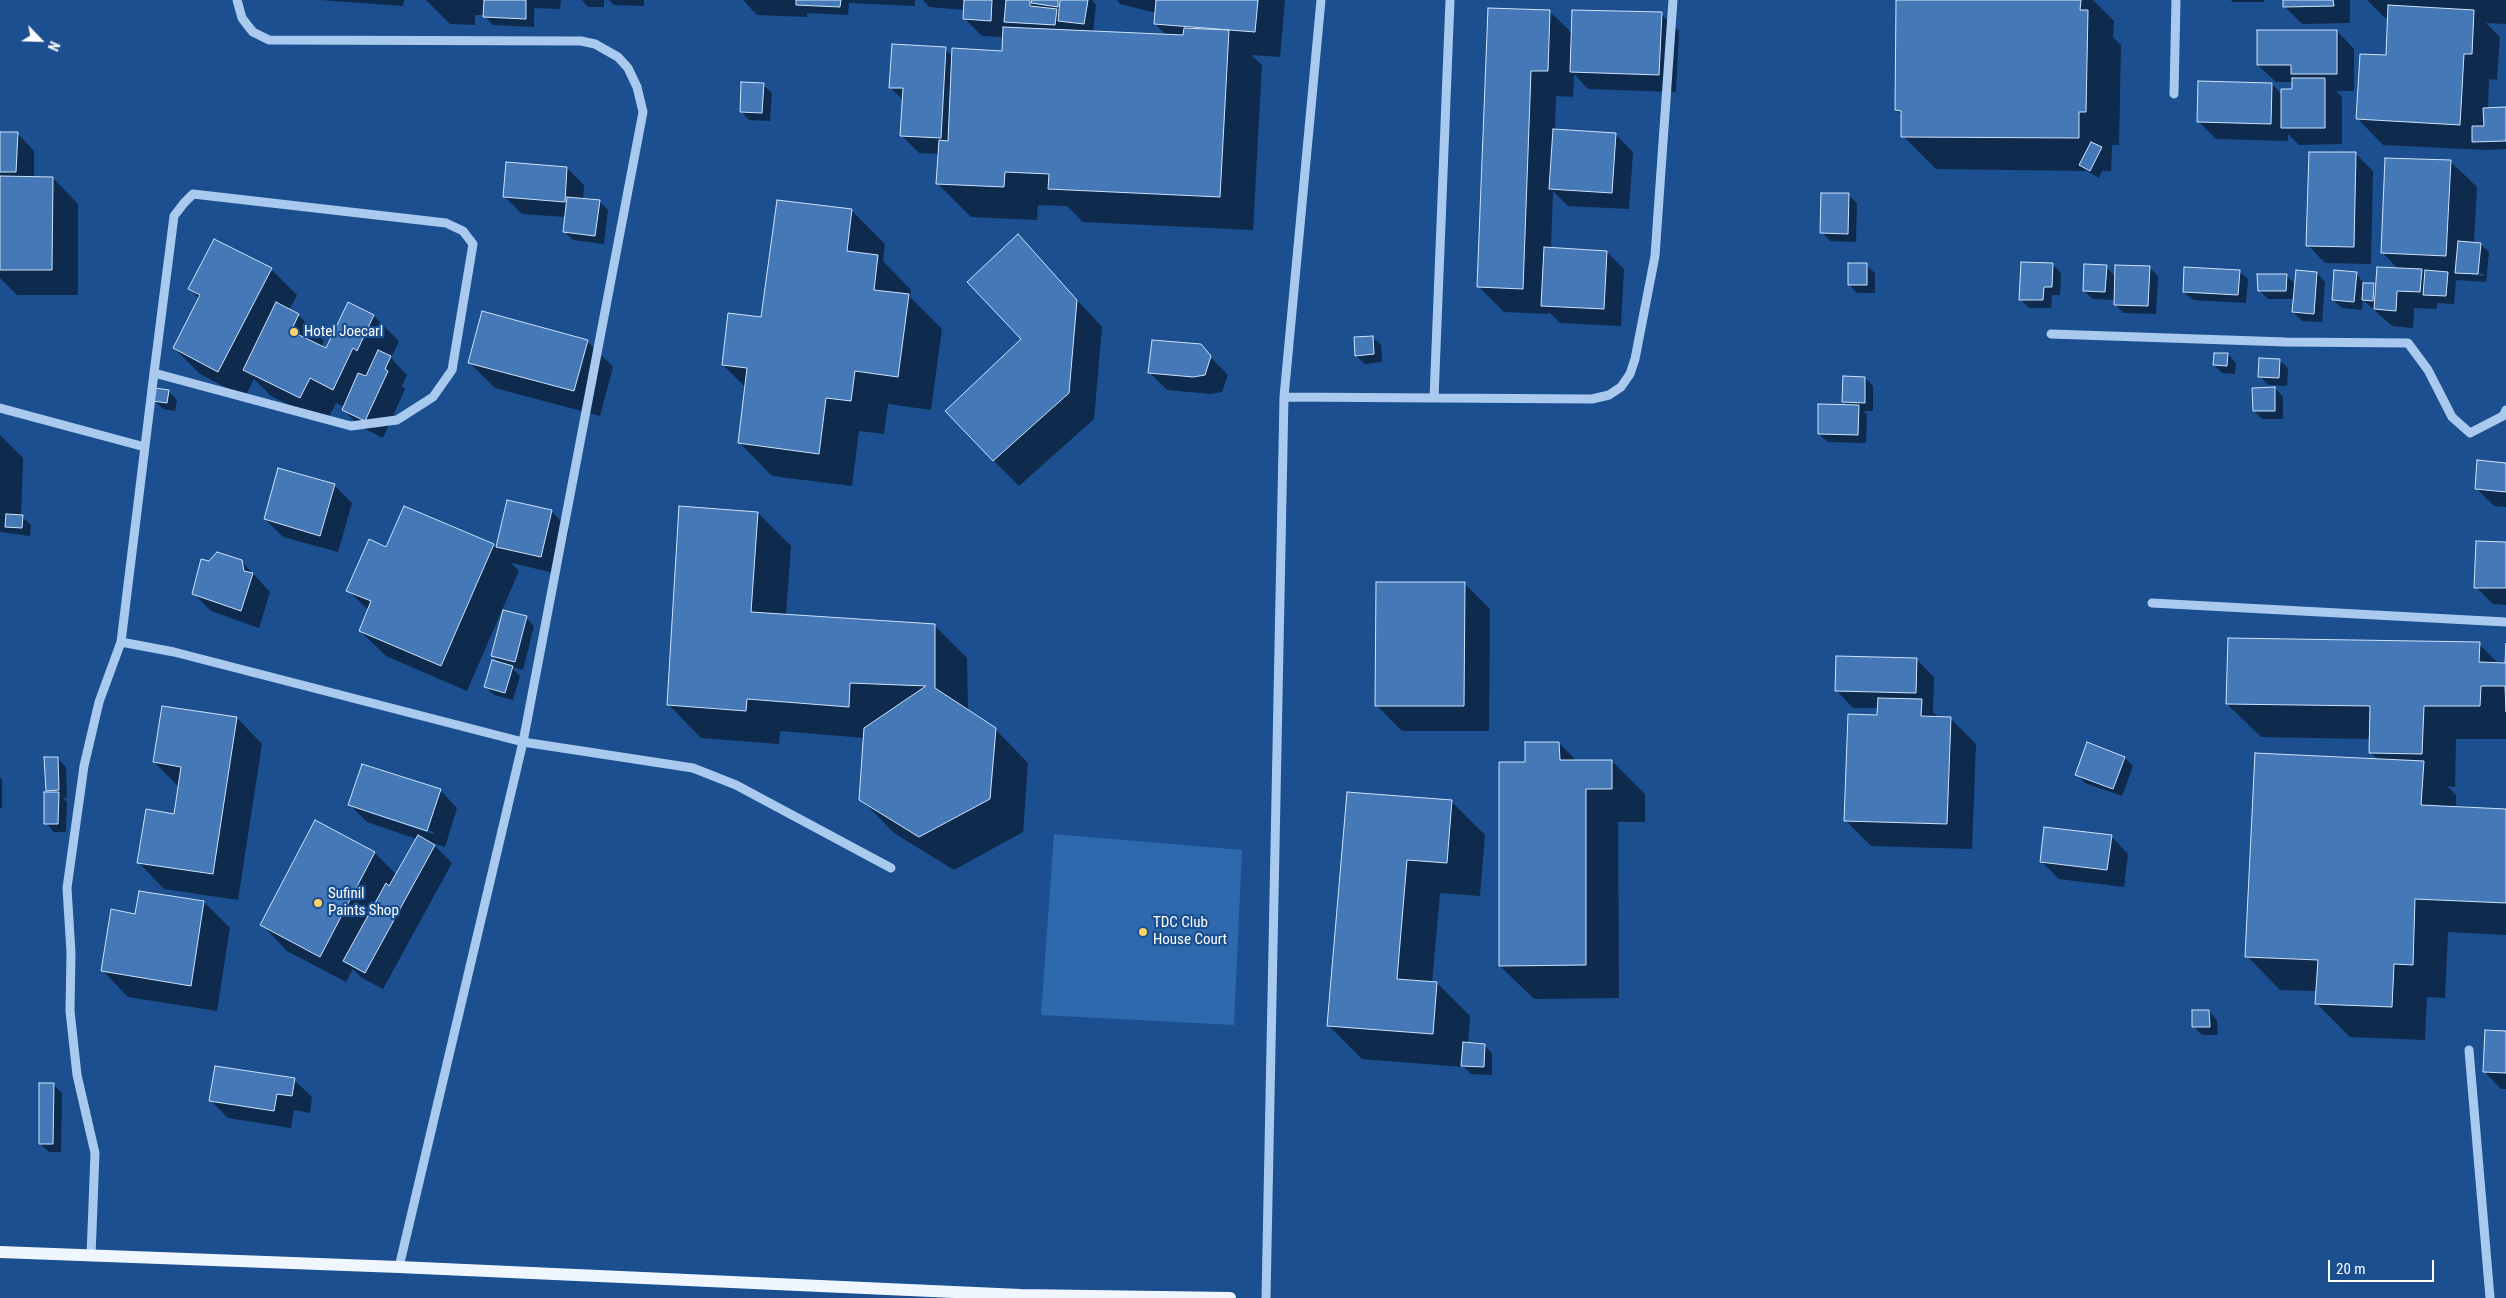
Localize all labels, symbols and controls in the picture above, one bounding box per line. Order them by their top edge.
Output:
north arrow [15,15,65,65]
text: N [45,39,63,53]
place label: Hotel Joecarl [304,323,383,341]
marker: Hotel Joecarl [288,326,300,338]
place label: Sufinil Paints Shop [328,885,399,920]
marker: Sufinil Paints Shop [312,897,324,909]
place label: TDC Club House Court [1153,914,1227,949]
marker: TDC Club House Court [1137,926,1149,938]
scale bar [2331,1250,2437,1282]
text: 20 m [2336,1260,2366,1278]

